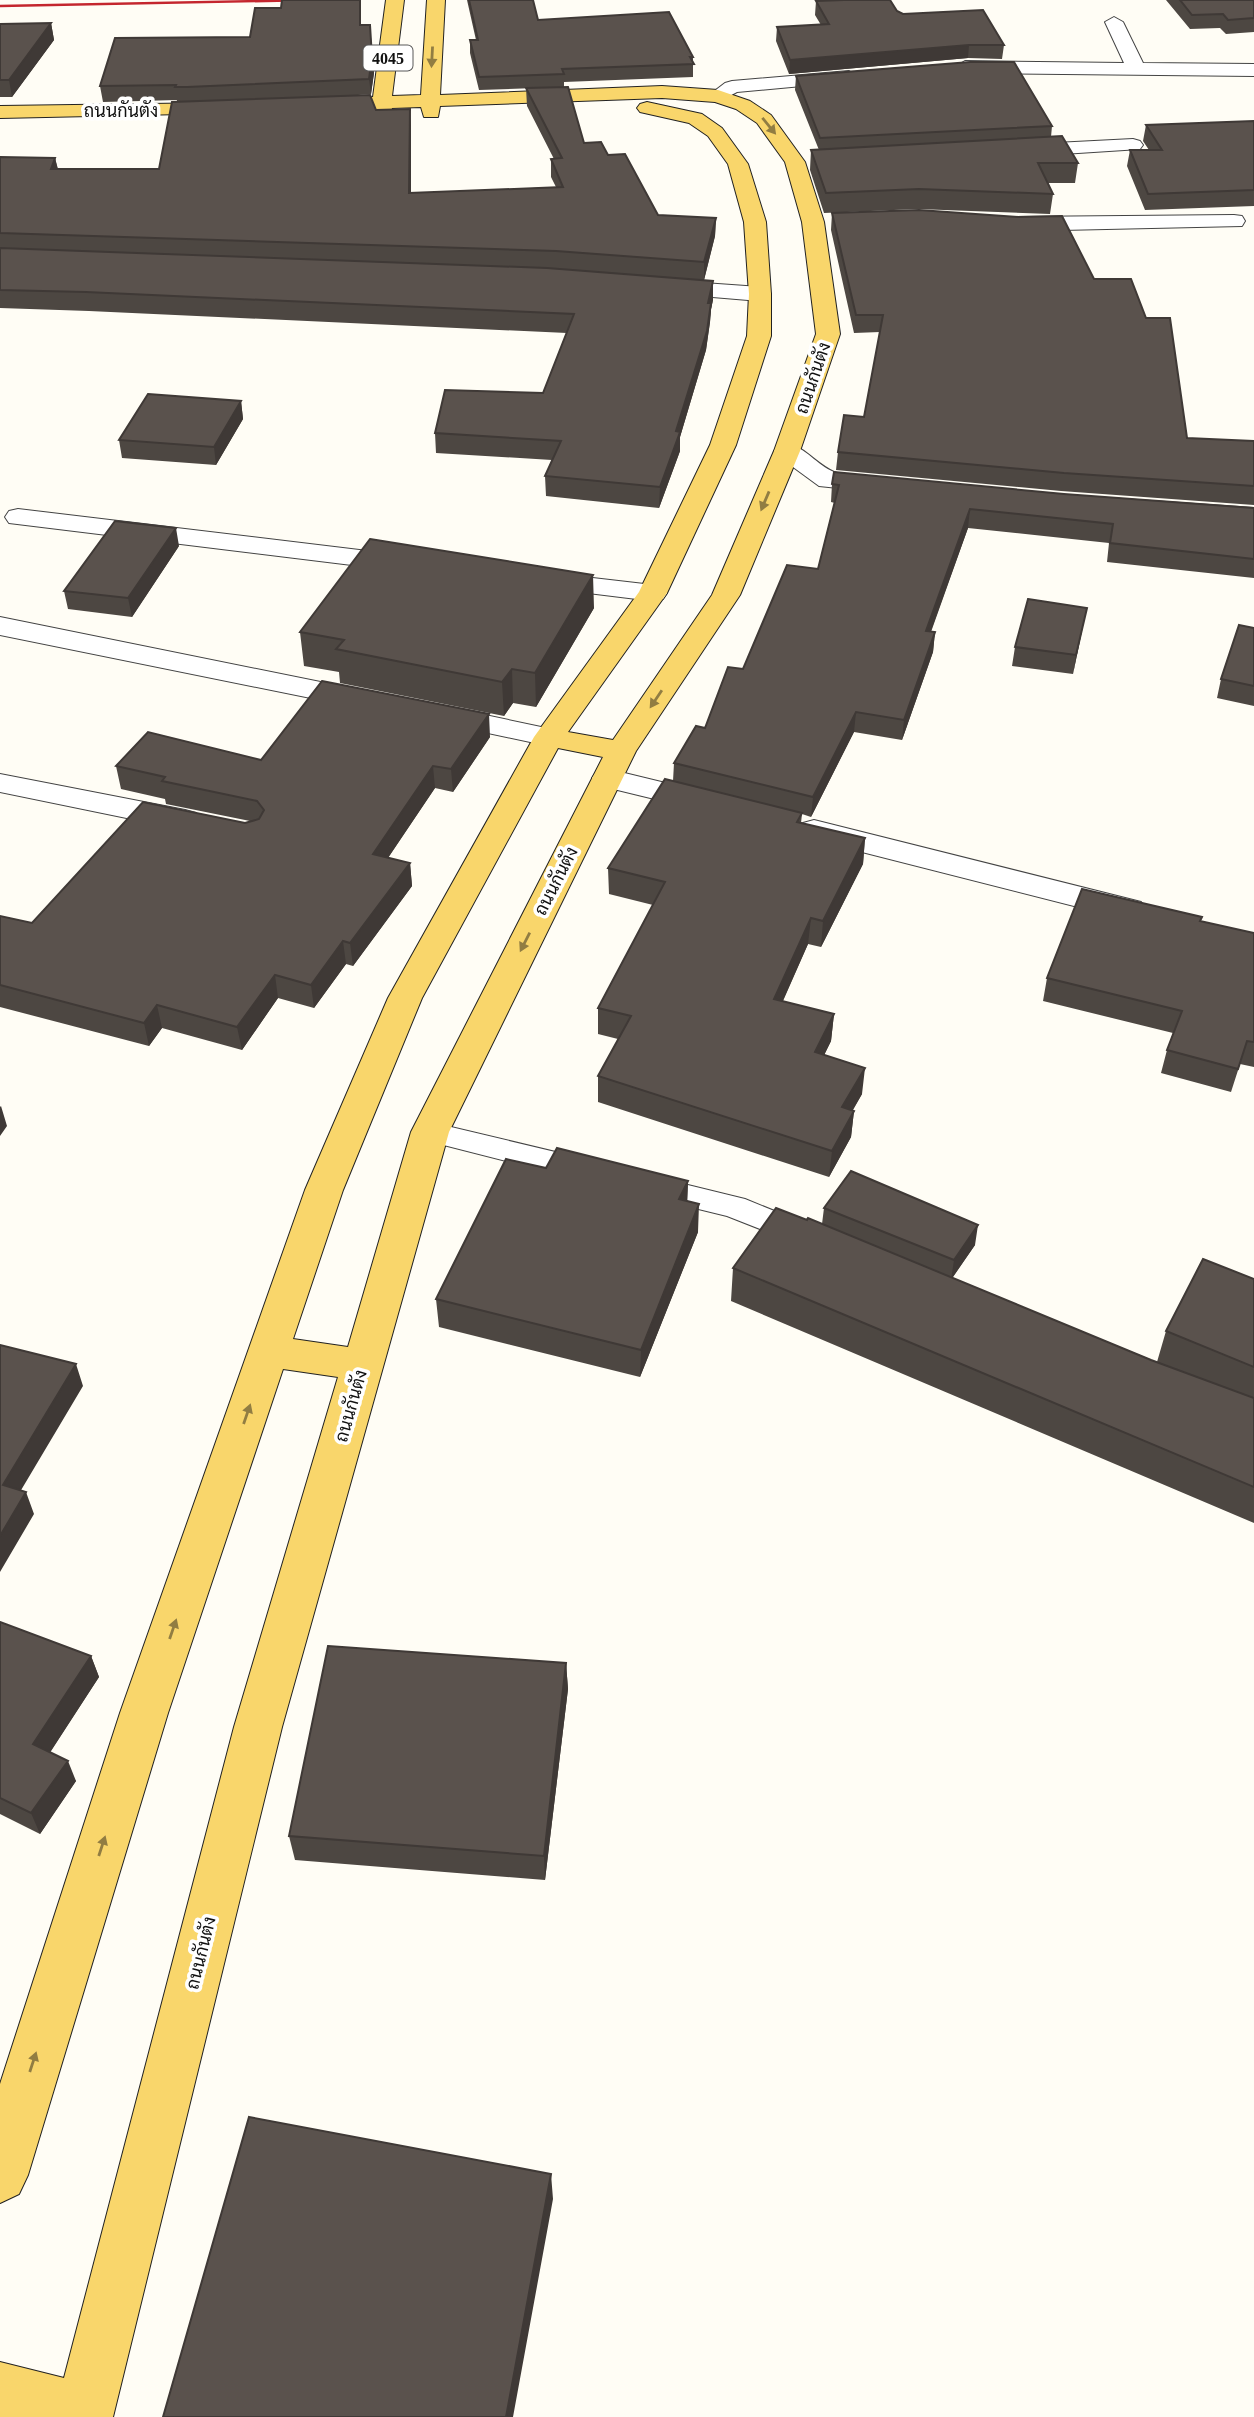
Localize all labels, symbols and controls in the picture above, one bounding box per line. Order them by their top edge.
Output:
road number: 4045 [364,46,412,71]
one-way arrow [426,46,437,68]
street label: ถนนกันตัง [84,100,158,121]
one-way arrow [761,116,776,134]
street label: ถนนกันตัง [790,339,835,416]
one-way arrow [760,491,771,512]
one-way arrow [650,690,663,709]
street label: ถนนกันตัง [529,843,582,919]
one-way arrow [519,932,530,952]
street label: ถนนกันตัง [330,1367,371,1444]
one-way arrow [242,1404,253,1425]
one-way arrow [168,1619,179,1640]
one-way arrow [97,1835,108,1856]
street label: ถนนกันตัง [181,1914,220,1991]
one-way arrow [28,2052,39,2073]

